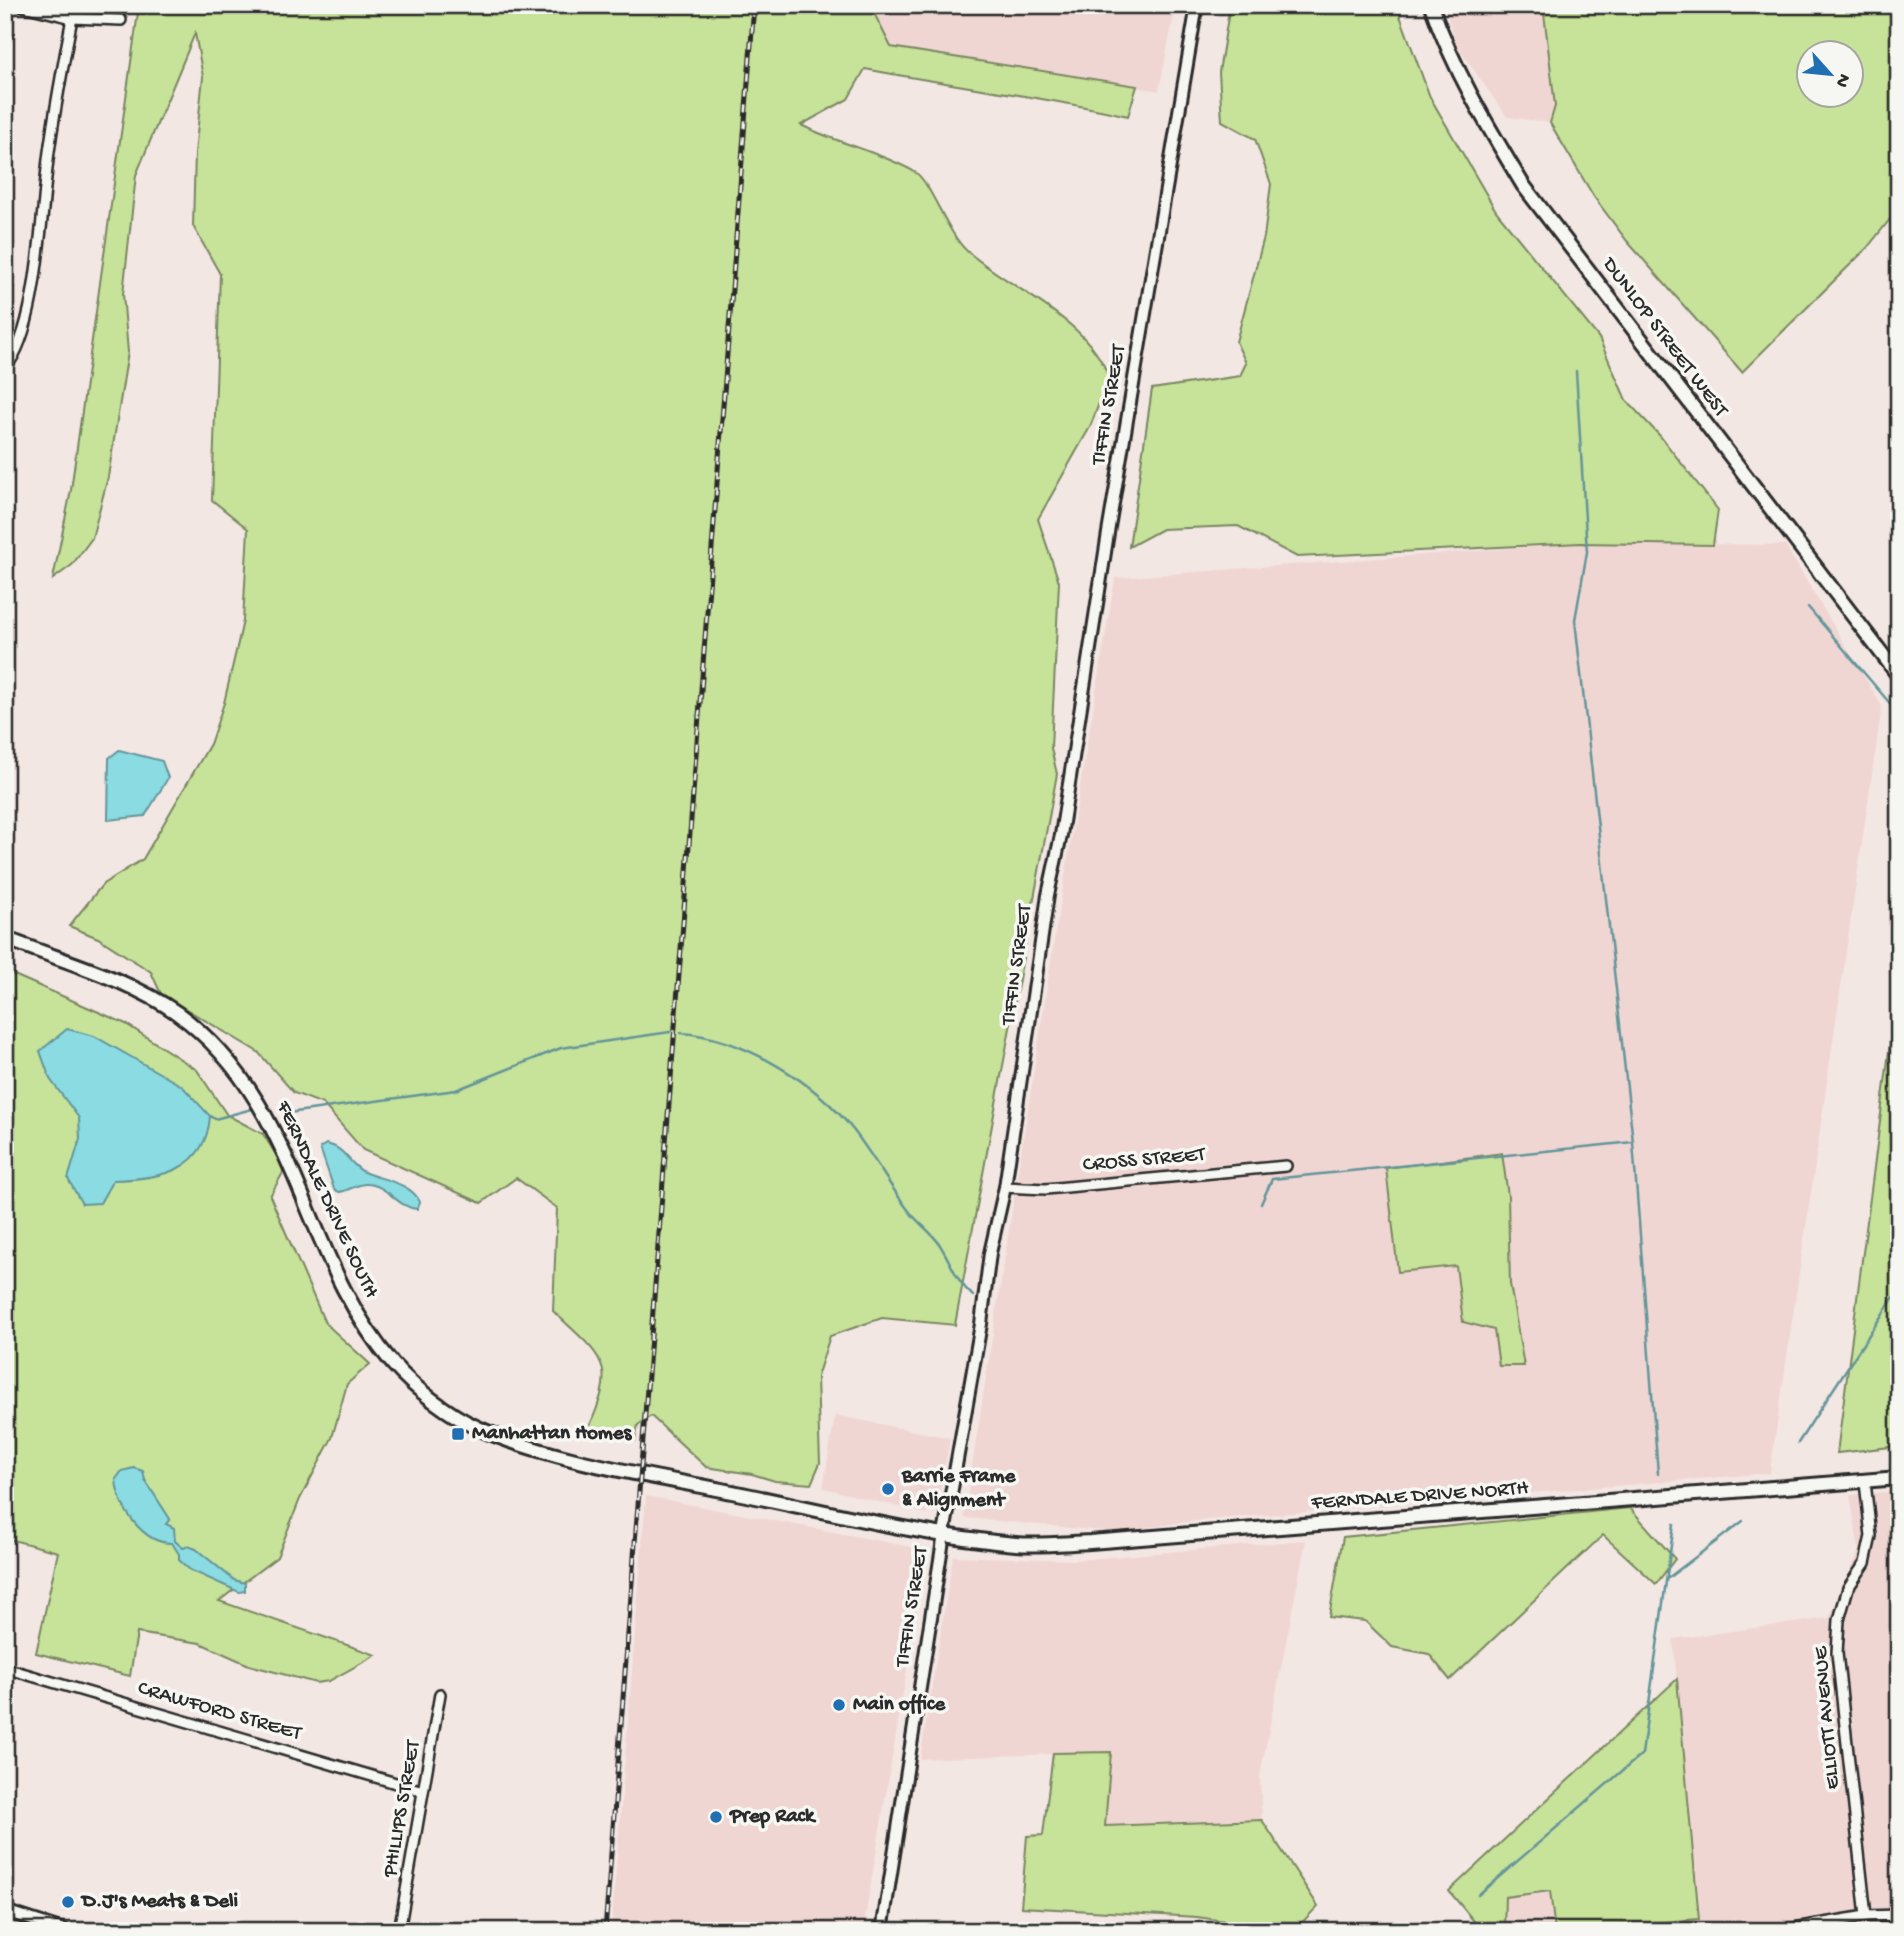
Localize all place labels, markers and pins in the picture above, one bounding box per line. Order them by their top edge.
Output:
place label: Manhattan Homes [472,1422,633,1447]
marker: Manhattan Homes [450,1426,466,1442]
place label: Barrie Frame & Alignment [901,1465,1016,1514]
marker: Barrie Frame & Alignment [880,1481,896,1497]
place label: Main office [853,1693,946,1718]
marker: Main office [831,1697,847,1713]
place label: Prep Rack [729,1805,817,1830]
marker: Prep Rack [708,1809,724,1825]
place label: D.J's Meats & Deli [80,1890,238,1915]
marker: D.J's Meats & Deli [60,1894,76,1910]

